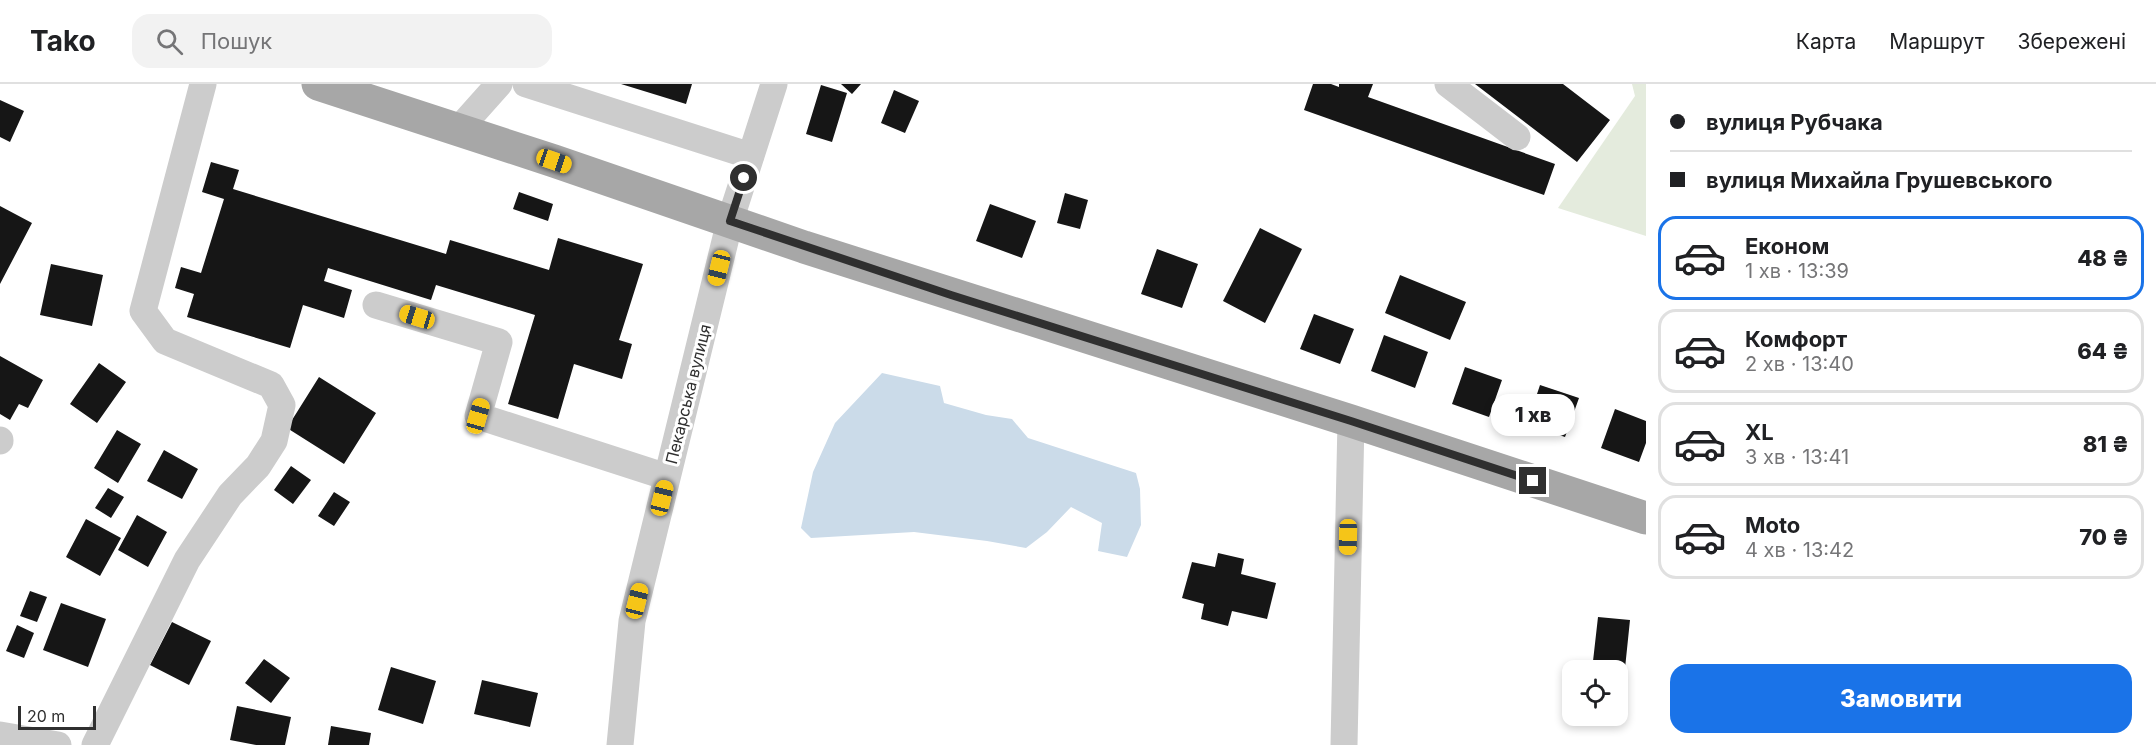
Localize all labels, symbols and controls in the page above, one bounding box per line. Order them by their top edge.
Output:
search box [132,14,552,68]
text: Tako [30,24,96,58]
icon: search [153,25,186,58]
text: Пошук [201,28,272,54]
text: Карта [1796,29,1856,54]
text: Маршрут [1889,29,1984,54]
text: Збережені [2017,29,2126,54]
text: вулиця Рубчака [1706,109,1883,135]
car [534,147,574,175]
route start [730,164,757,191]
text: вулиця Михайла Грушевського [1706,167,2053,193]
icon: car [1673,231,1727,285]
text: Економ [1745,233,1829,259]
text: 48 ₴ [2077,245,2129,271]
car [706,248,732,288]
text: 1 хв · 13:39 [1745,259,1849,283]
car [397,303,437,331]
street label: Пекарська вулиця [661,322,715,466]
icon: car [1673,324,1727,378]
text: Комфорт [1745,326,1847,352]
text: 64 ₴ [2077,338,2129,364]
text: 2 хв · 13:40 [1745,352,1854,376]
callout: 1 хв [1491,394,1575,436]
car [464,396,492,436]
text: 1 хв [1515,403,1551,427]
icon: car [1673,417,1727,471]
text: XL [1745,419,1774,445]
text: 81 ₴ [2083,431,2129,457]
text: 3 хв · 13:41 [1745,445,1849,469]
route end [1519,467,1546,494]
car [649,478,675,518]
icon: car [1673,510,1727,564]
text: Moto [1745,512,1800,538]
car [1339,519,1357,555]
text: 70 ₴ [2079,524,2129,550]
text: 4 хв · 13:42 [1745,538,1854,562]
car [624,581,650,621]
map controls [1562,660,1628,726]
button: locate [1562,660,1628,726]
button: Замовити [1670,664,2132,733]
scale bar [18,703,96,730]
text: 20 m [27,706,65,726]

